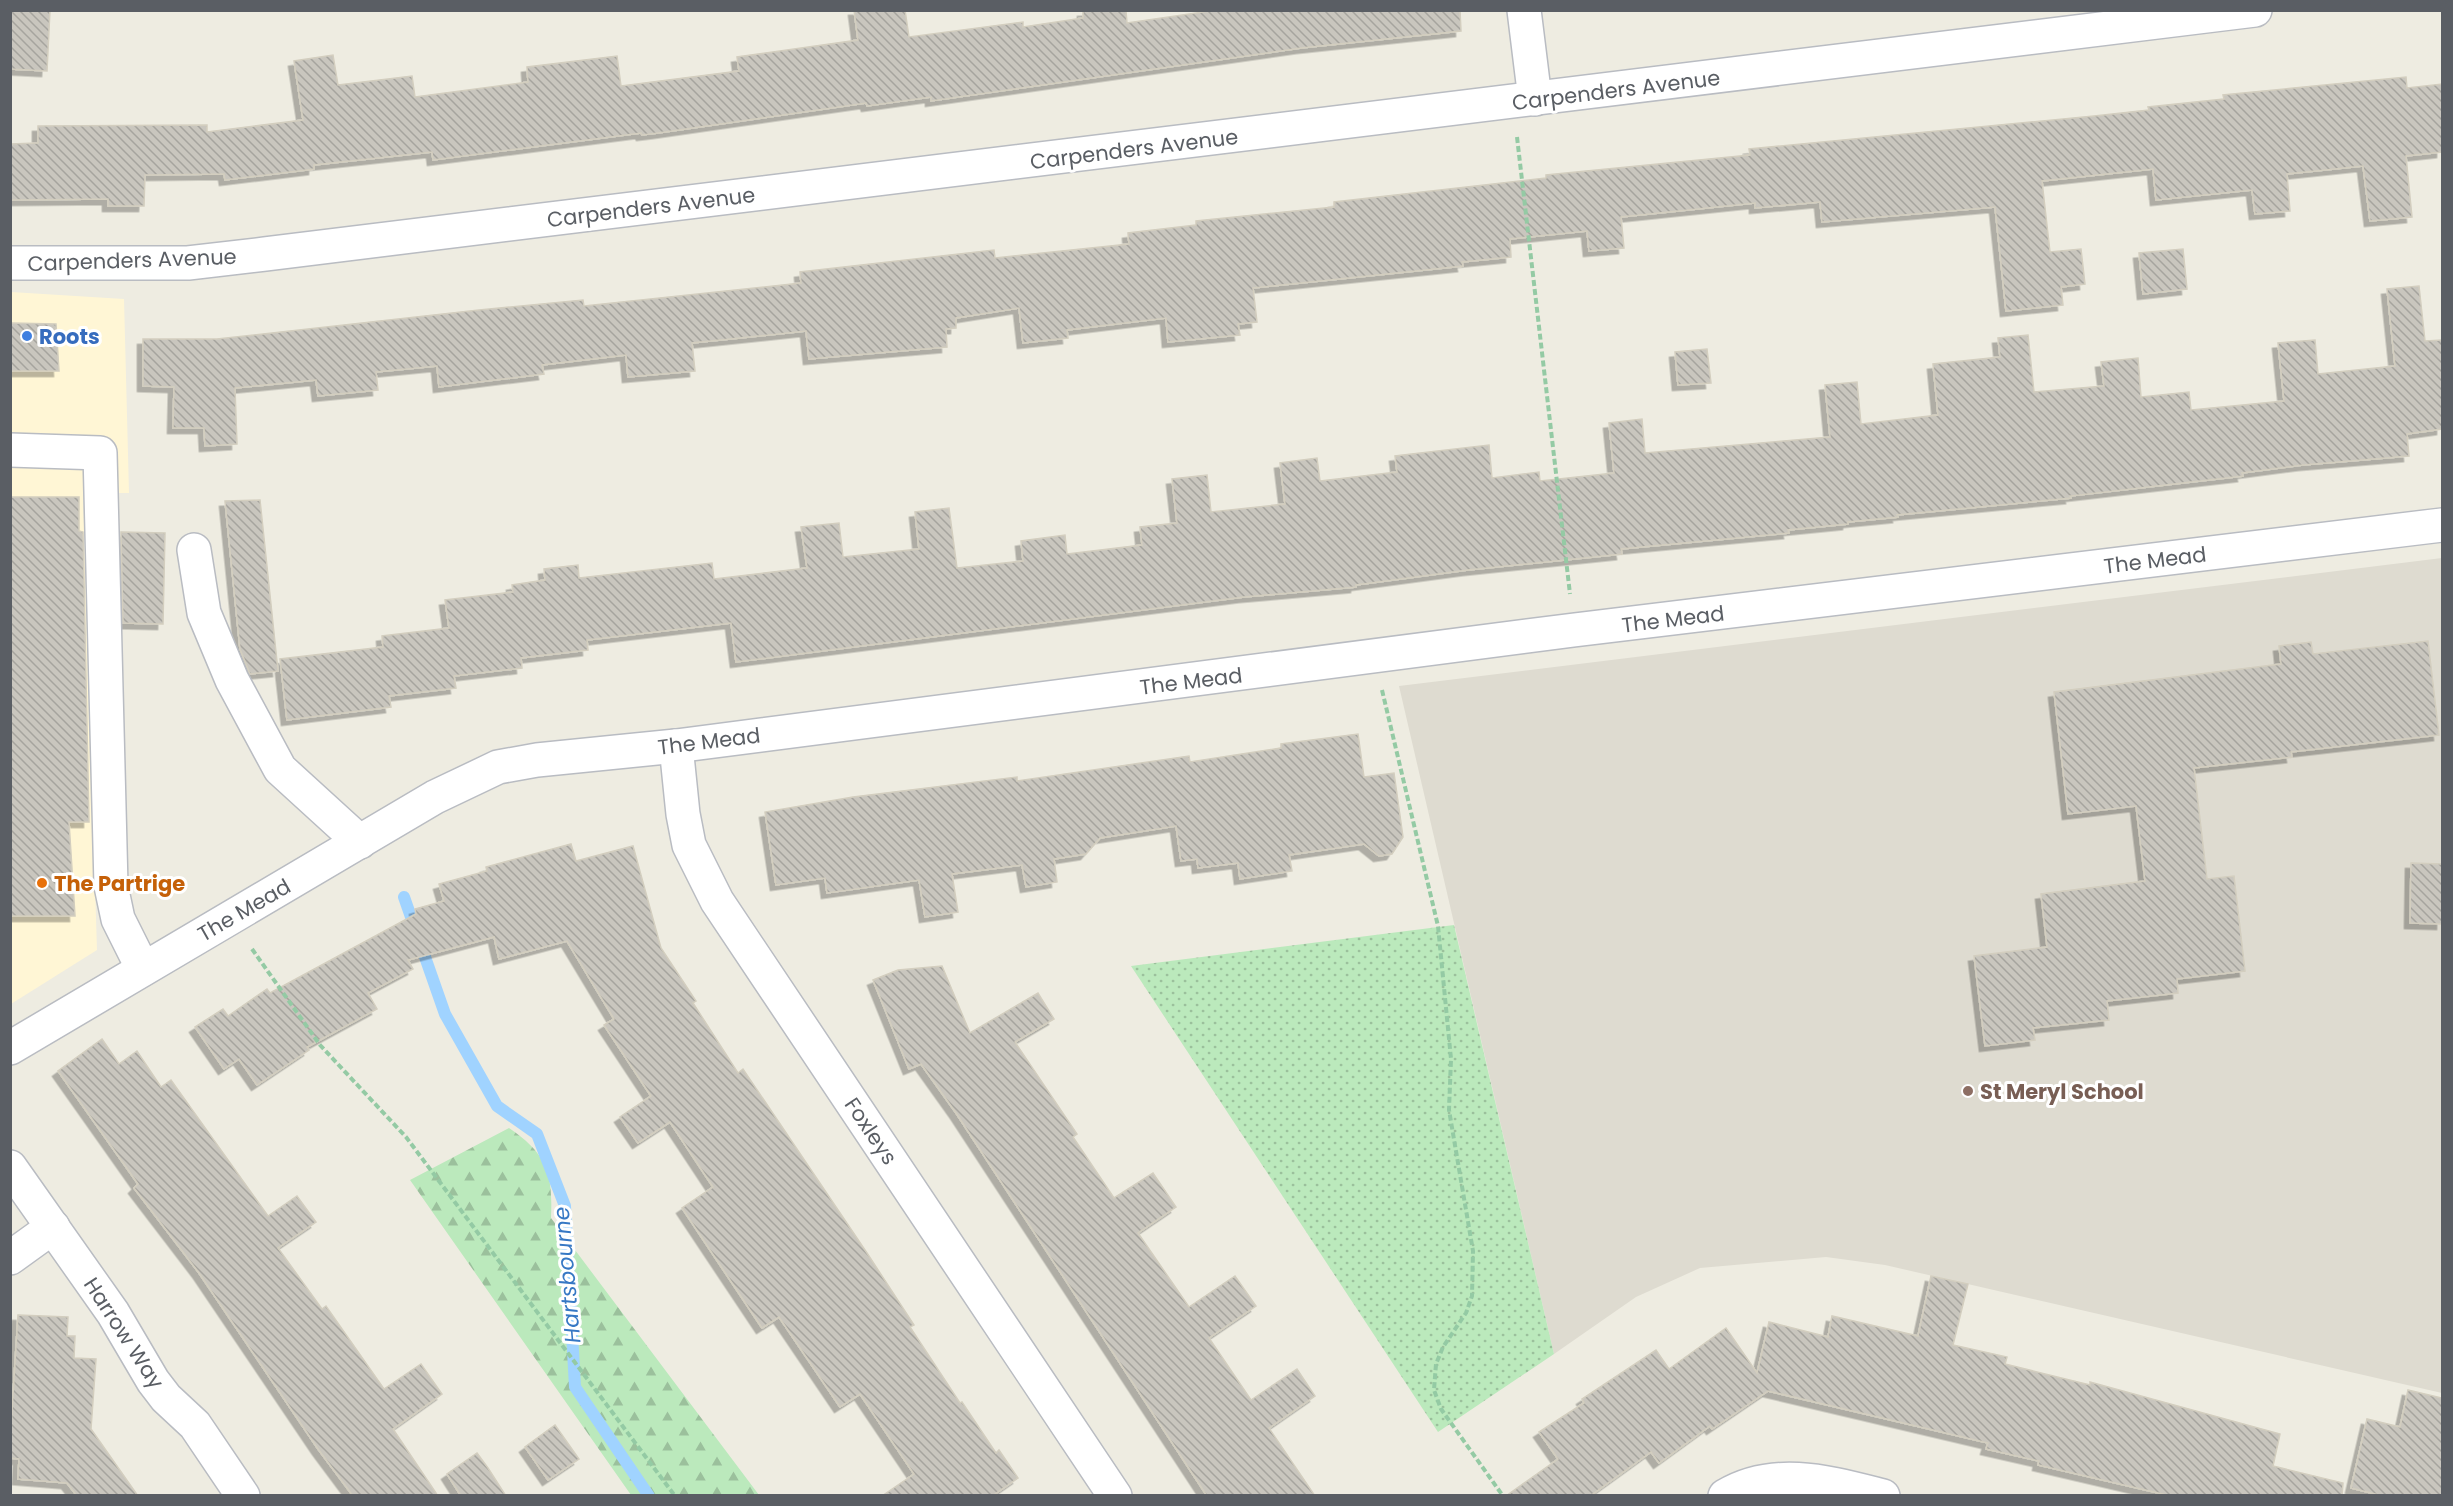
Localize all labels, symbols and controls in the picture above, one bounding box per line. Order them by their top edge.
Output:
street label: Carpenders Avenue [1510,63,1722,117]
street label: Carpenders Avenue [1028,122,1240,176]
street label: Carpenders Avenue [545,180,757,234]
street label: Carpenders Avenue [27,242,237,278]
place label: Roots [39,322,100,351]
marker: Roots [20,329,34,343]
street label: The Mead [2102,539,2208,581]
street label: The Mead [1620,598,1726,640]
street label: The Mead [1138,660,1244,702]
street label: The Mead [656,720,762,762]
place label: The Partrige [54,869,185,898]
street label: The Mead [192,872,296,948]
marker: The Partrige [35,876,49,890]
place label: St Meryl School [1980,1077,2144,1106]
marker: St Meryl School [1961,1084,1975,1098]
street label: Foxleys [838,1092,904,1170]
water label: Hartsbourne [546,1206,588,1344]
street label: Harrow Way [77,1272,171,1394]

